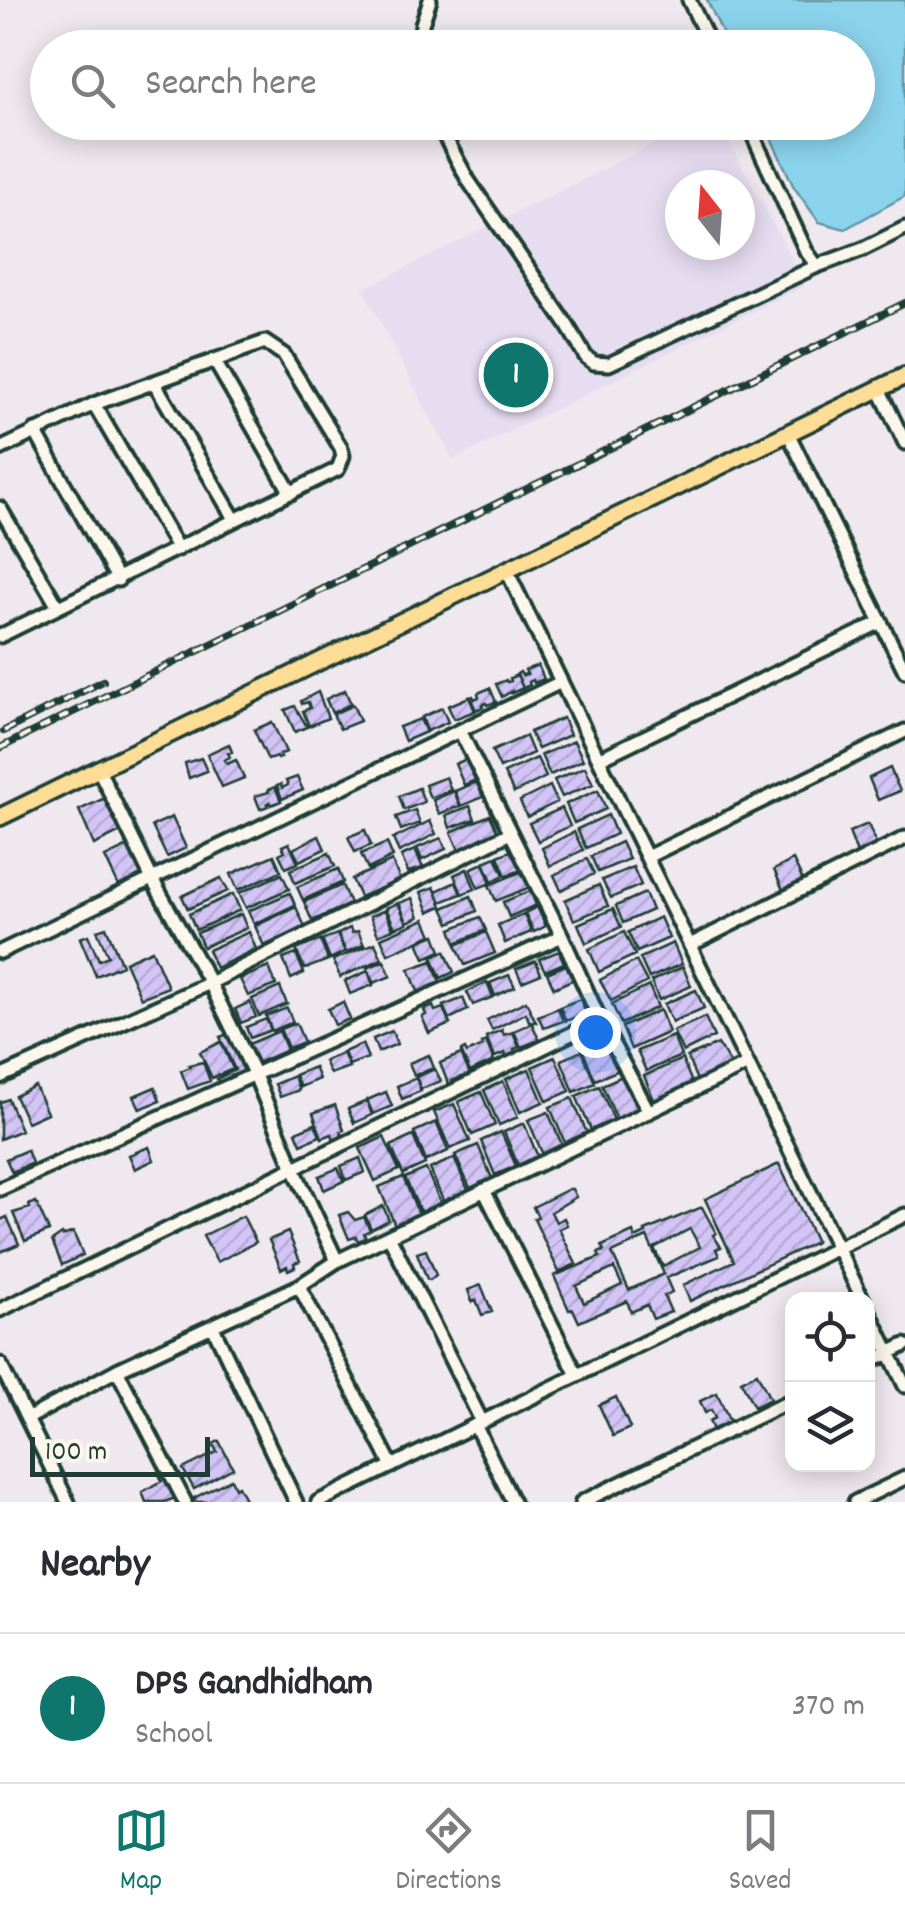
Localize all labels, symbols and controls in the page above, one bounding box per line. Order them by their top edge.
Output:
search box [30,30,875,140]
icon: search [65,58,120,113]
text: Search here [145,58,317,113]
north arrow [665,170,755,260]
pin: 1 [484,338,548,412]
your location [570,1007,621,1058]
map controls [785,1292,875,1472]
button: locate [785,1292,875,1382]
button: layers [785,1382,875,1472]
scale bar [30,1432,210,1476]
text: 100 m [45,1434,107,1474]
text: Nearby [40,1537,150,1597]
text: DPS Gandhidham [135,1658,373,1713]
text: 1 [69,1685,76,1731]
text: 370 m [792,1685,865,1731]
text: School [135,1713,213,1759]
tab: Map [114,1803,169,1903]
tab: Directions [396,1803,502,1903]
tab: Saved [729,1803,791,1903]

